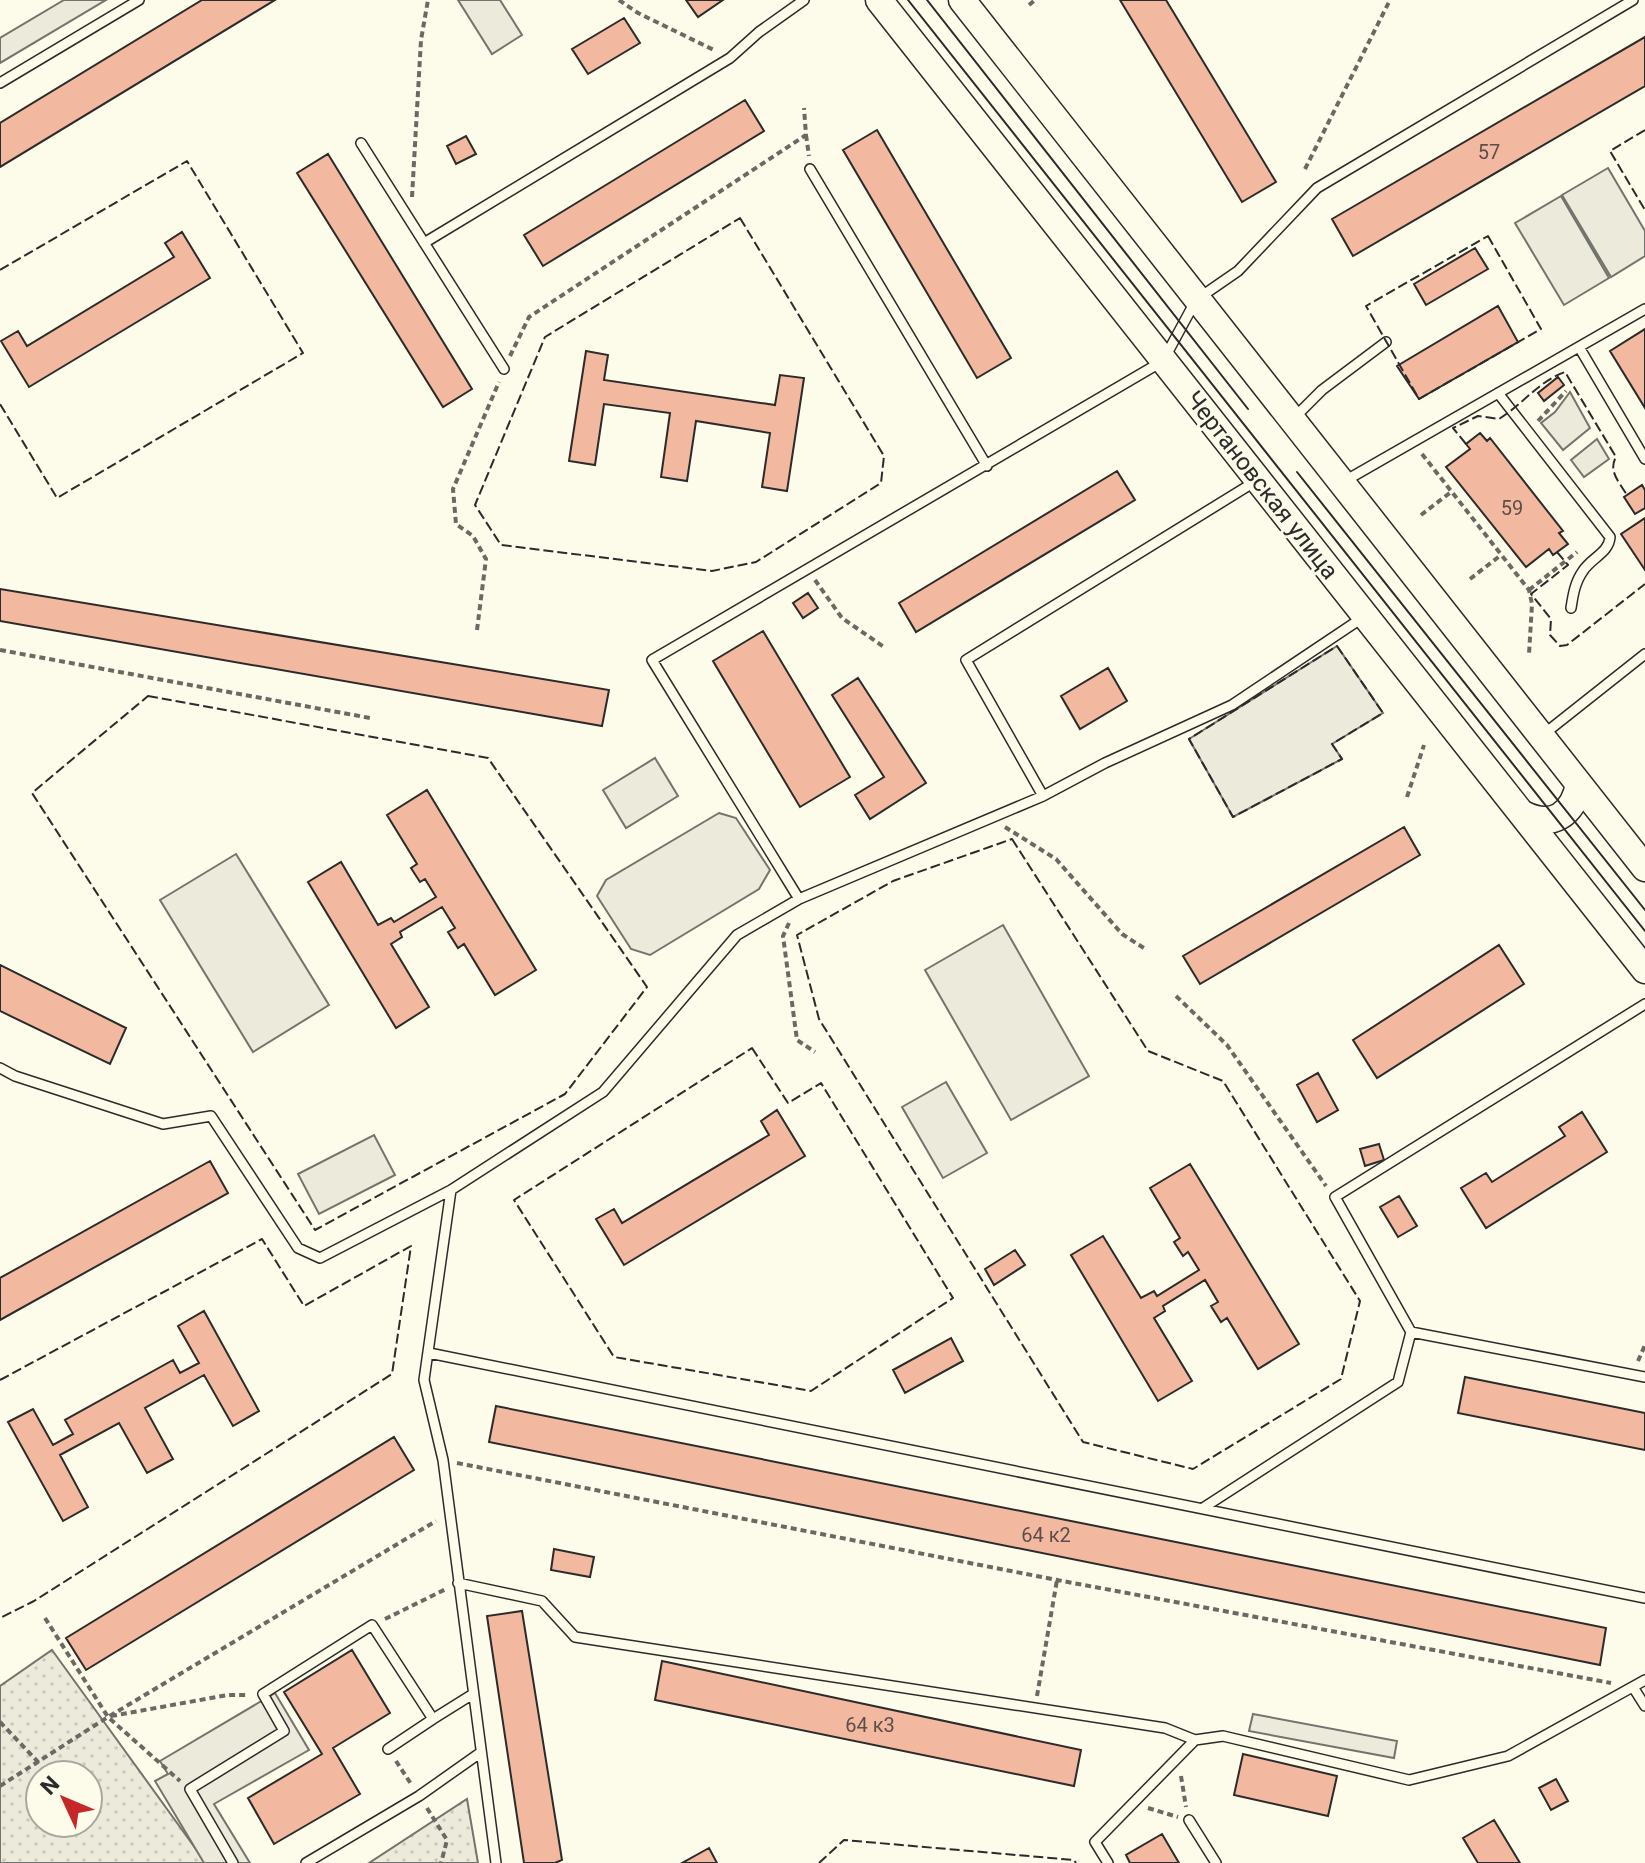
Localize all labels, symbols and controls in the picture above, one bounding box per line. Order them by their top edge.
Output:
house number: 57 [1478,140,1500,164]
street label: Чертановская улица [1180,385,1344,585]
house number: 59 [1501,496,1523,520]
house number: 64 к2 [1021,1523,1071,1547]
house number: 64 к3 [845,1713,895,1737]
north arrow [24,1759,104,1839]
text: N [36,1771,64,1800]

